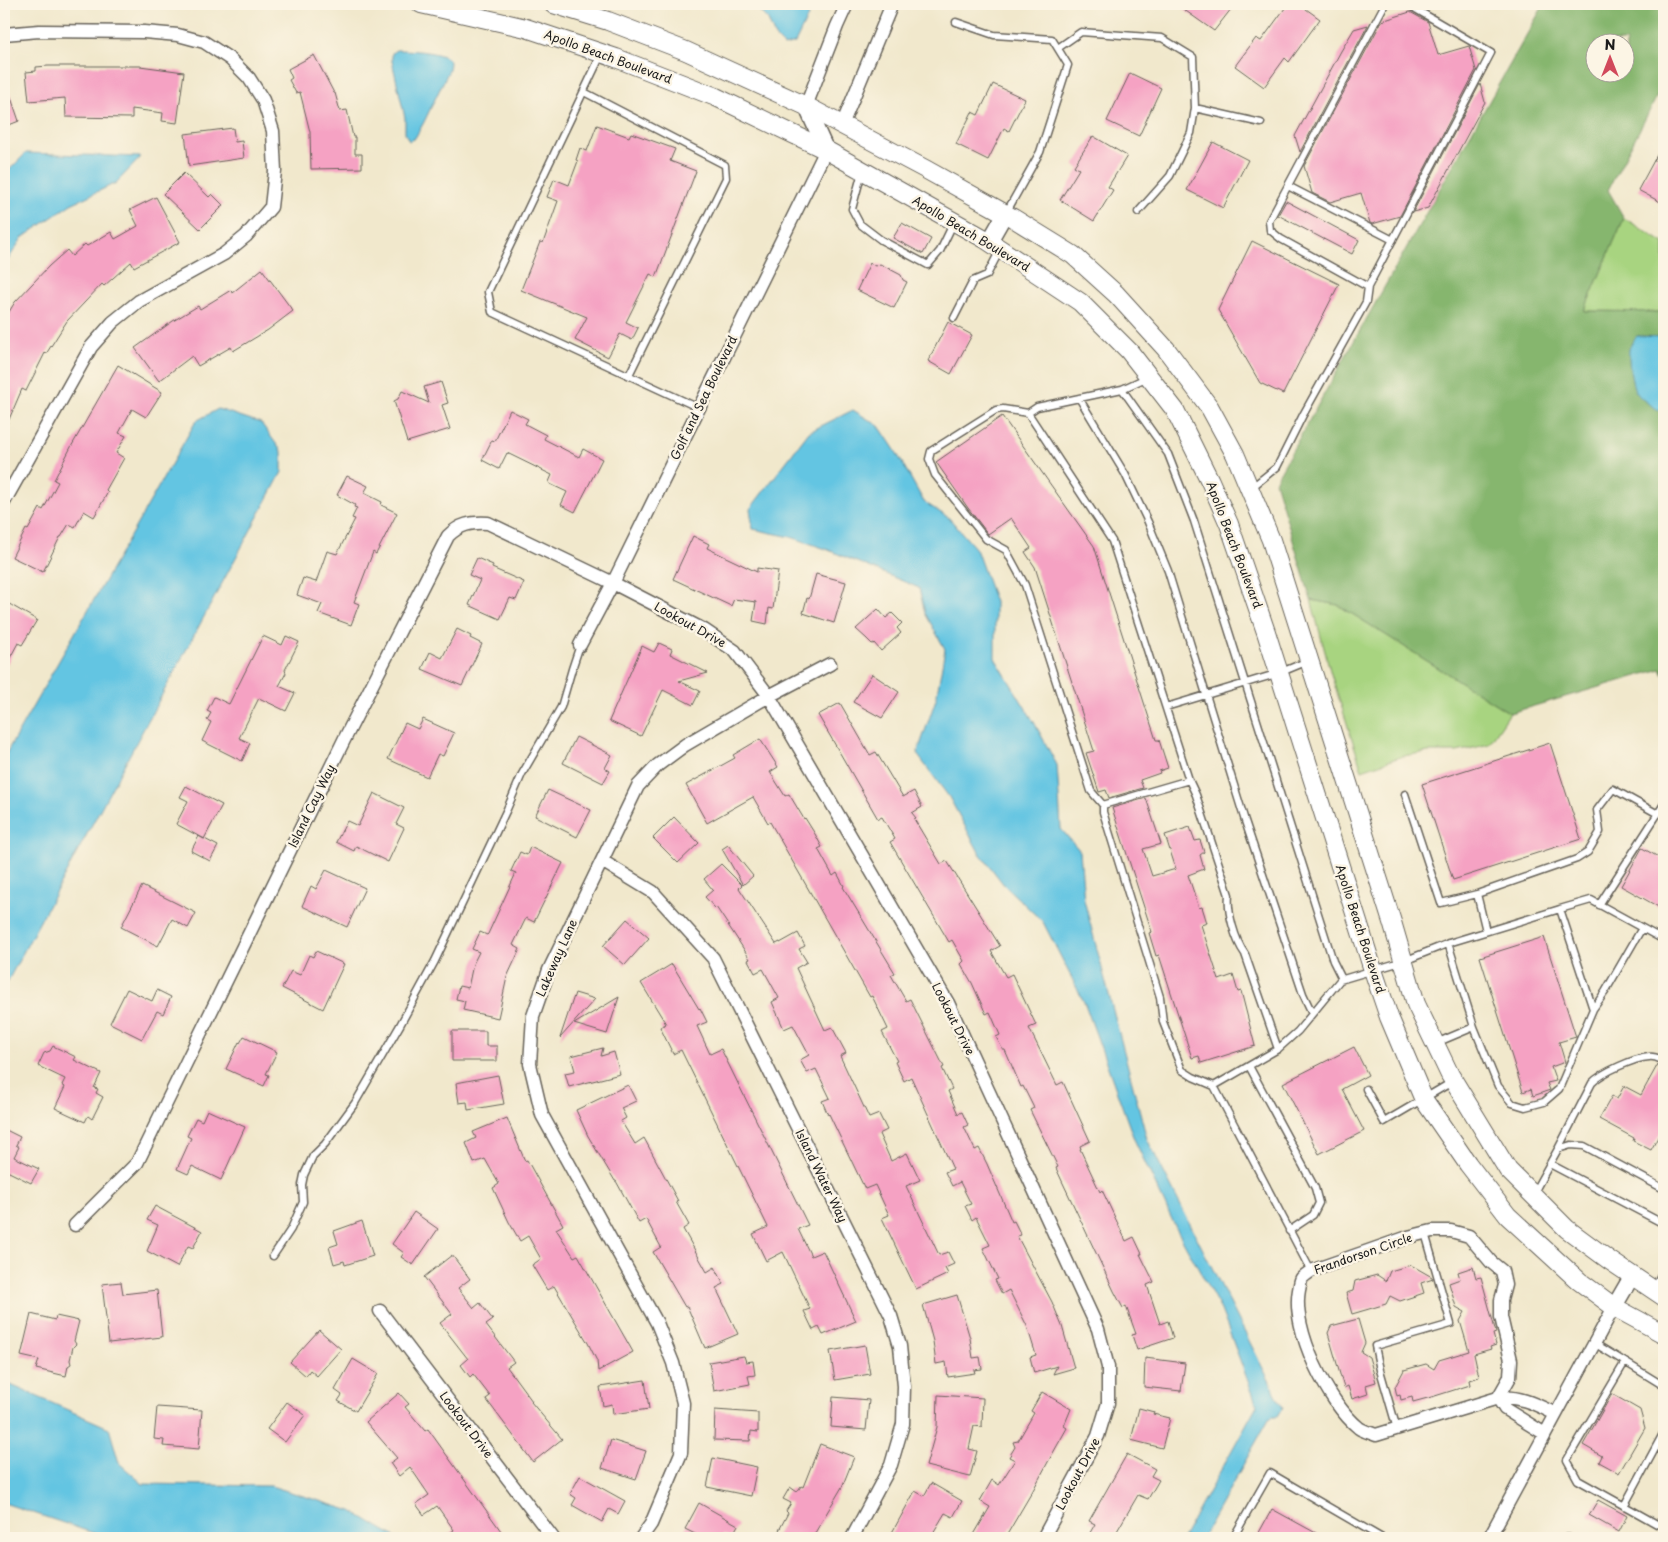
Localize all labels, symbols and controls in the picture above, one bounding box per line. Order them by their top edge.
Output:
street label: Apollo Beach Boulevard [542,25,675,88]
north arrow [1586,32,1636,82]
text: N [1604,34,1616,55]
street label: Apollo Beach Boulevard [909,191,1034,276]
street label: Golf and Sea Boulevard [665,332,741,463]
street label: Apollo Beach Boulevard [1202,479,1268,611]
street label: Lookout Drive [651,597,730,651]
street label: Island Cay Way [283,761,339,850]
street label: Apollo Beach Boulevard [1332,862,1391,996]
street label: Lakeway Lane [531,916,581,999]
street label: Lookout Drive [928,979,980,1058]
street label: Island Water Way [792,1126,852,1225]
street label: Frandorson Circle [1311,1228,1414,1278]
street label: Lookout Drive [436,1387,498,1462]
street label: Lookout Drive [1051,1434,1104,1513]

